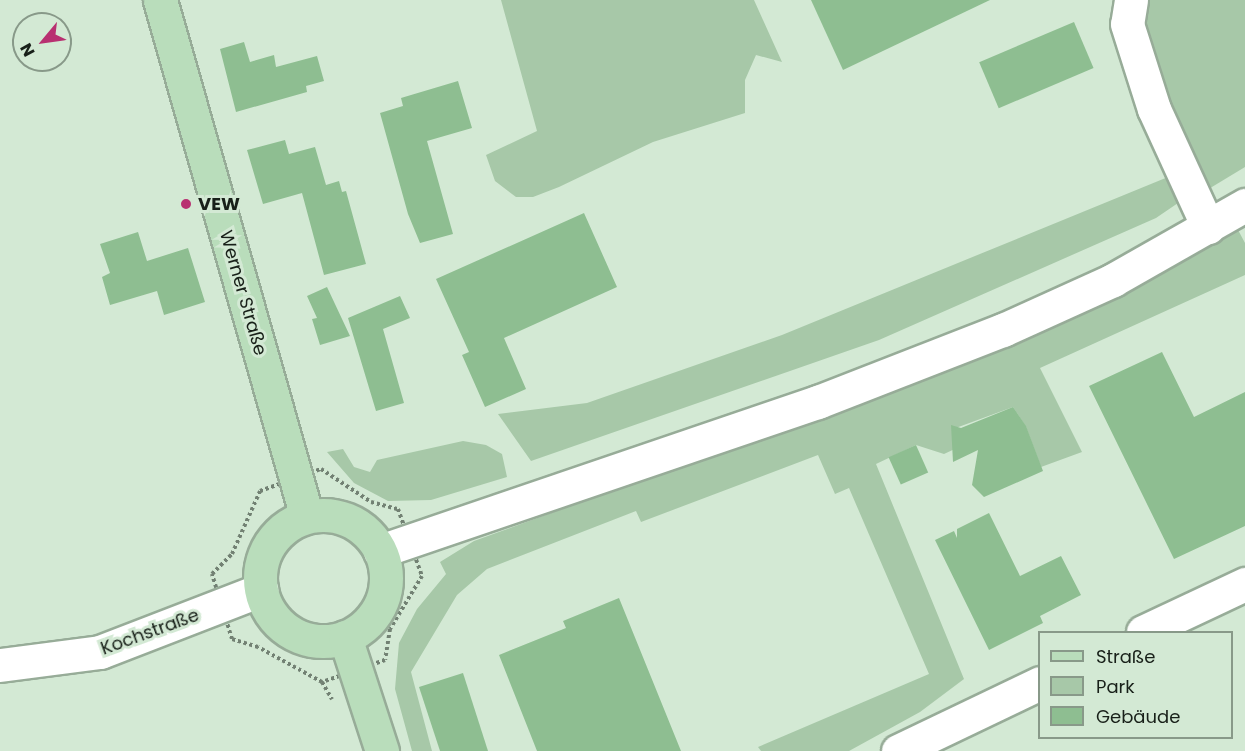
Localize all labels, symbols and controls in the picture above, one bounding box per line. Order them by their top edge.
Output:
north arrow [12,12,72,72]
text: N [15,39,41,61]
place label: VEW [198,193,240,215]
marker: VEW [179,197,193,211]
street label: Werner Straße [215,228,271,358]
street label: Kochstraße [98,604,202,660]
legend [1038,631,1233,739]
text: Straße [1096,644,1155,669]
text: Park [1096,674,1135,699]
text: Gebäude [1096,704,1180,729]

